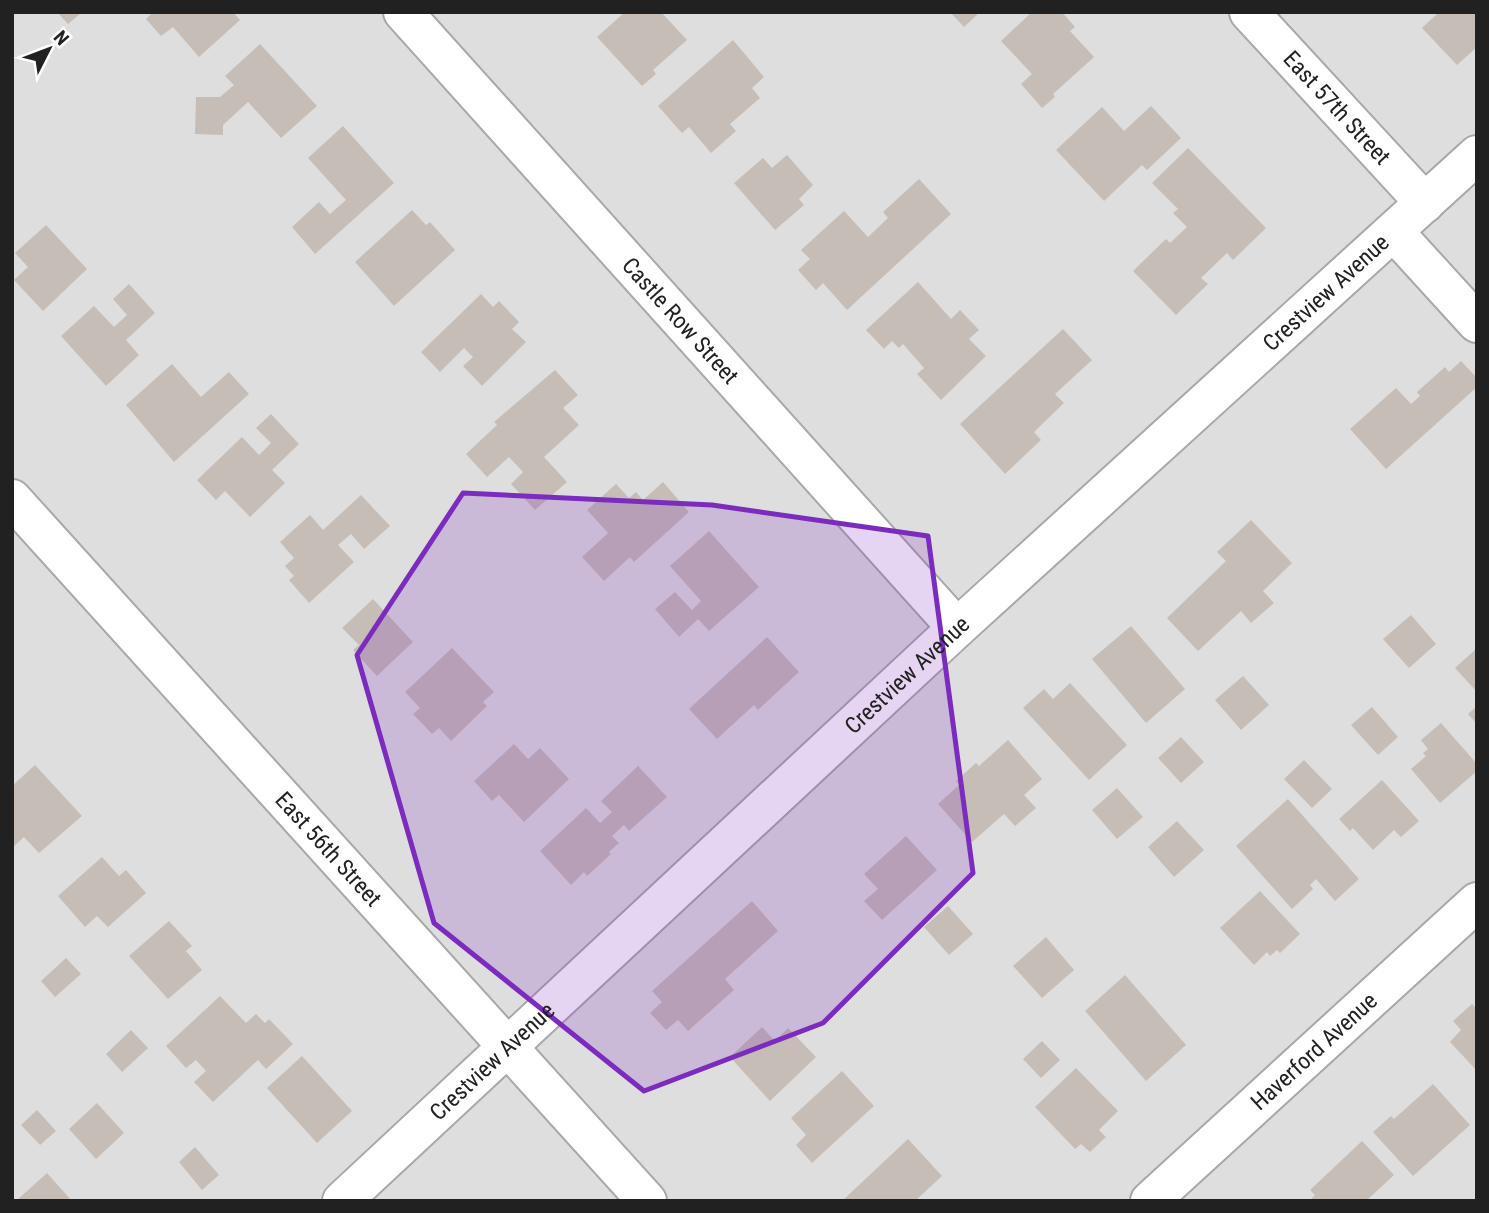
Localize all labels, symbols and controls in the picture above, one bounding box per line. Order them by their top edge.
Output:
north arrow [14,14,84,84]
text: N [49,26,74,50]
street label: East 57th Street [1278,46,1396,170]
street label: Crestview Avenue [1258,229,1394,357]
street label: Castle Row Street [616,252,744,390]
street label: Crestview Avenue [839,611,975,740]
street label: East 56th Street [270,787,387,912]
street label: Haverford Avenue [1246,987,1383,1116]
street label: Crestview Avenue [424,997,560,1126]

